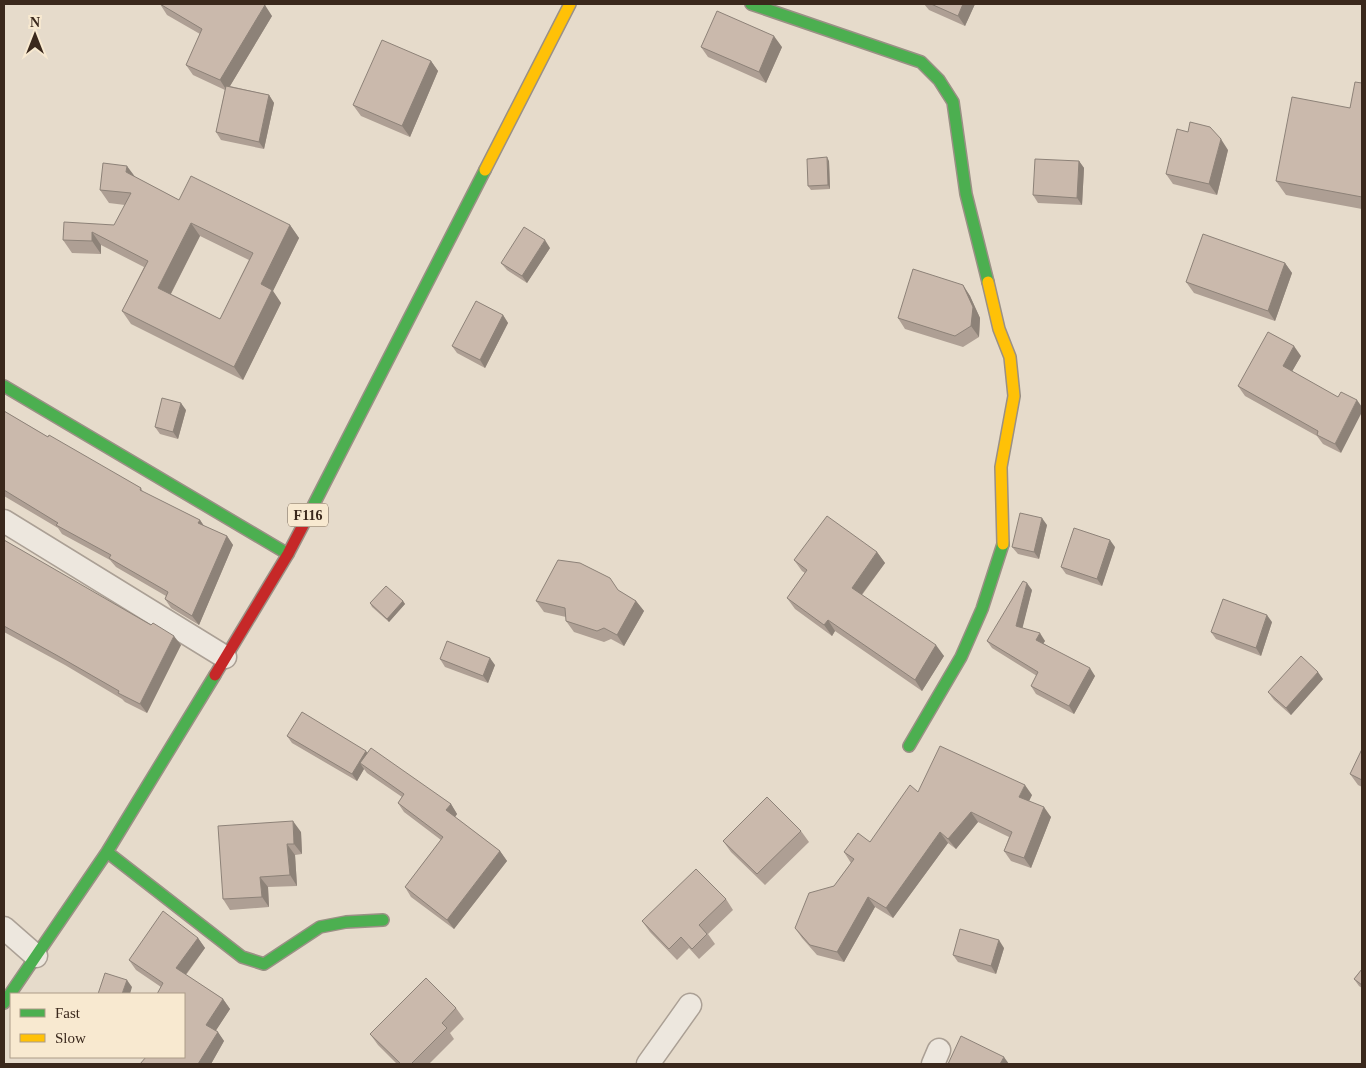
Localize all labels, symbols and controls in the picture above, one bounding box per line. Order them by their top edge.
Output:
north arrow [10,10,60,60]
text: N [30,15,40,30]
road number: F116 [288,504,328,526]
legend [10,993,185,1058]
text: Fast [55,1005,81,1021]
text: Slow [55,1030,86,1046]

